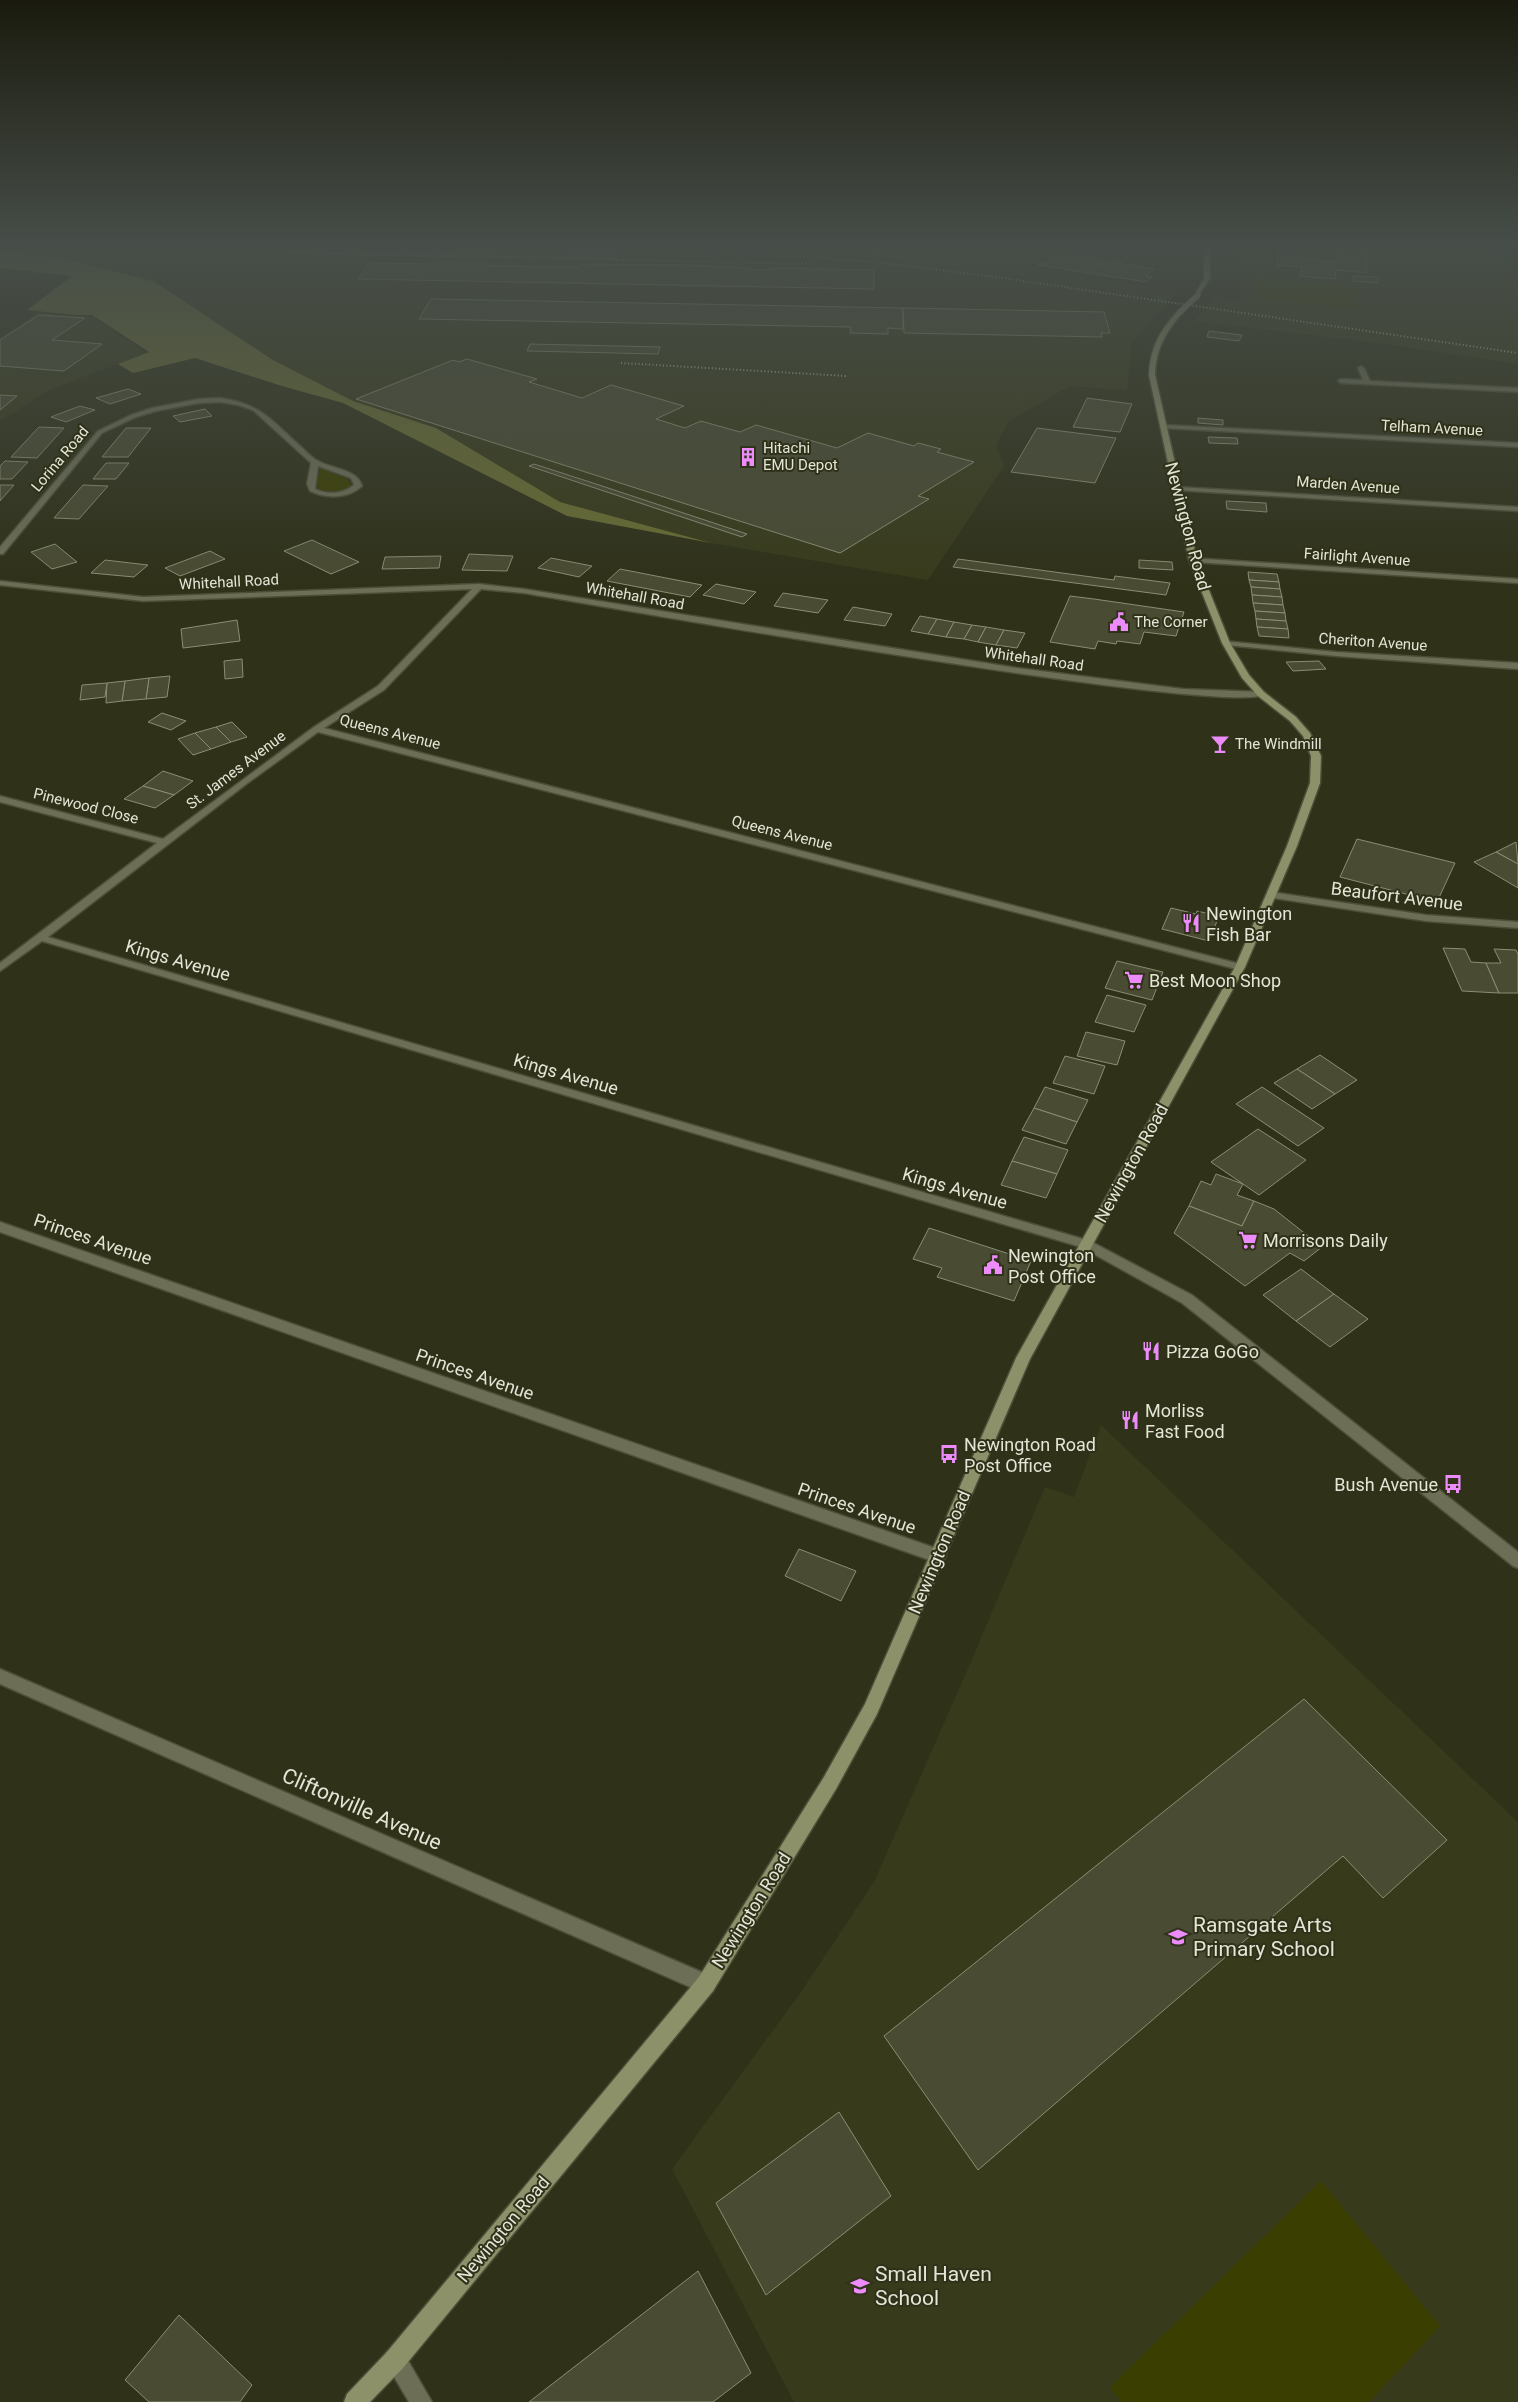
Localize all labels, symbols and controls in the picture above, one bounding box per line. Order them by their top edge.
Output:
street label: Telham Avenue [1381,416,1484,440]
street label: Lorina Road [27,423,93,495]
place label: Hitachi EMU Depot [763,439,838,474]
building icon: Hitachi EMU Depot [737,446,759,468]
street label: Newington Road [1161,460,1215,592]
street label: Marden Avenue [1296,472,1400,498]
street label: Fairlight Avenue [1303,544,1411,570]
street label: Whitehall Road [179,570,279,594]
street label: Whitehall Road [584,578,686,614]
public building icon: The Corner [1108,611,1130,633]
place label: The Corner [1134,613,1208,631]
street label: Cheriton Avenue [1318,629,1428,655]
street label: Whitehall Road [983,643,1085,675]
street label: Queens Avenue [338,711,442,753]
street label: St. James Avenue [183,727,289,813]
bar icon: The Windmill [1209,733,1231,755]
place label: The Windmill [1235,735,1322,753]
street label: Pinewood Close [32,784,140,828]
street label: Queens Avenue [730,812,834,854]
street label: Beaufort Avenue [1330,877,1464,915]
place label: Newington Fish Bar [1206,903,1292,945]
restaurant icon: Newington Fish Bar [1180,912,1202,934]
street label: Kings Avenue [123,935,233,985]
supermarket icon: Best Moon Shop [1123,969,1145,991]
place label: Best Moon Shop [1149,970,1281,991]
street label: Kings Avenue [511,1049,621,1099]
street label: Newington Road [1090,1100,1172,1226]
street label: Kings Avenue [900,1163,1010,1213]
street label: Princes Avenue [31,1209,155,1269]
supermarket icon: Morrisons Daily [1237,1229,1259,1251]
place label: Morrisons Daily [1263,1230,1388,1251]
place label: Newington Post Office [1008,1245,1096,1287]
public building icon: Newington Post Office [982,1254,1004,1276]
restaurant icon: Pizza GoGo [1140,1340,1162,1362]
place label: Pizza GoGo [1166,1341,1259,1362]
street label: Princes Avenue [413,1344,537,1404]
place label: Morliss Fast Food [1145,1400,1225,1442]
restaurant icon: Morliss Fast Food [1119,1409,1141,1431]
place label: Newington Road Post Office [964,1434,1096,1476]
bus stop icon: Newington Road Post Office [938,1443,960,1465]
bus stop icon: Bush Avenue [1442,1473,1464,1495]
place label: Bush Avenue [1334,1474,1438,1495]
street label: Princes Avenue [795,1478,919,1538]
street label: Newington Road [904,1487,974,1617]
street label: Cliftonville Avenue [279,1763,445,1855]
street label: Newington Road [707,1848,795,1972]
place label: Ramsgate Arts Primary School [1193,1913,1335,1961]
school or university icon: Ramsgate Arts Primary School [1167,1926,1189,1948]
street label: Newington Road [453,2172,553,2286]
place label: Small Haven School [875,2262,992,2310]
school or university icon: Small Haven School [849,2275,871,2297]

